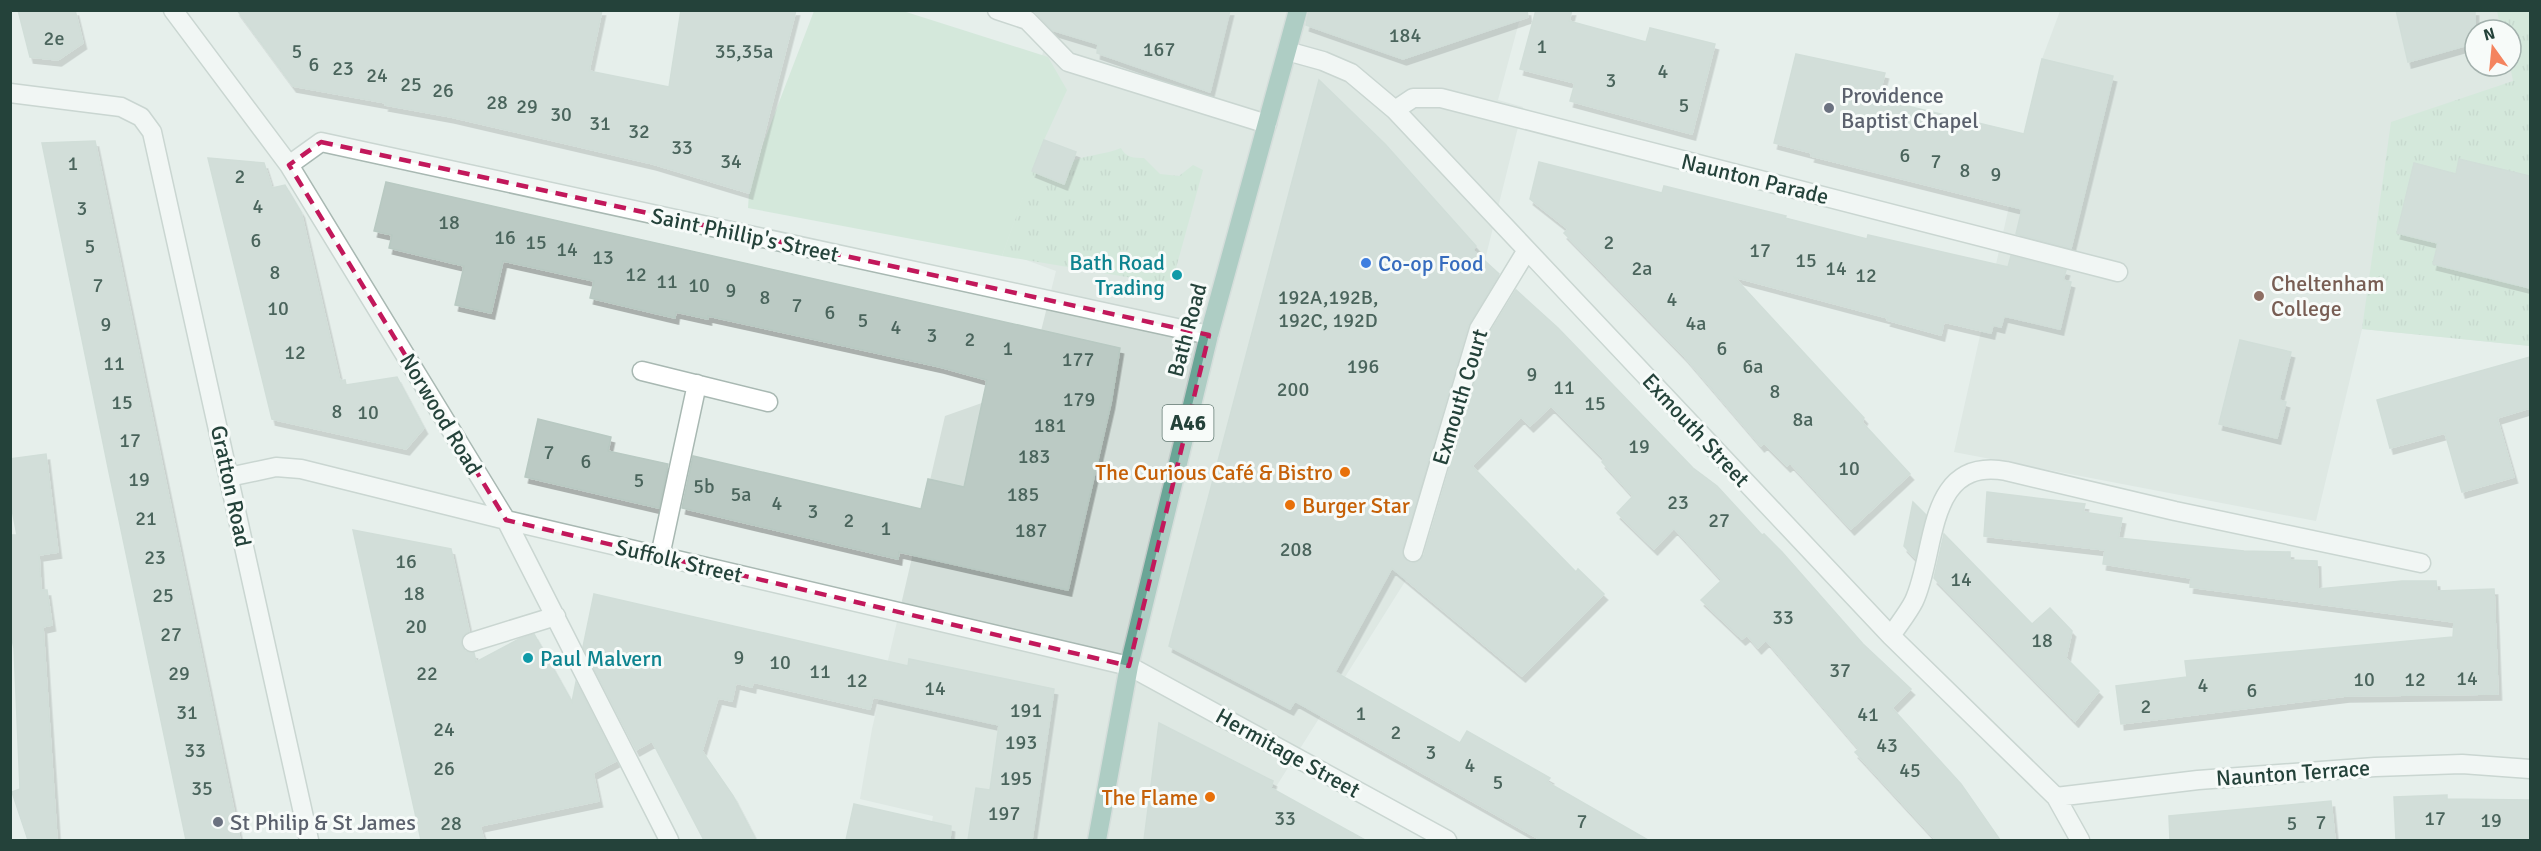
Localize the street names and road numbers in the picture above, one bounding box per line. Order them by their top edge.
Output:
street label: Naunton Parade [1679,148,1831,210]
street label: Saint Phillip's Street [649,202,841,268]
street label: Bath Road [1162,280,1212,380]
street label: Exmouth Court [1426,325,1494,468]
street label: Norwood Road [394,348,488,480]
street label: Exmouth Street [1637,368,1756,493]
road number: A46 [1162,405,1214,441]
street label: Gratton Road [205,423,257,549]
street label: Suffolk Street [613,533,745,589]
street label: Hermitage Street [1211,702,1365,804]
street label: Naunton Terrace [2215,754,2371,792]

